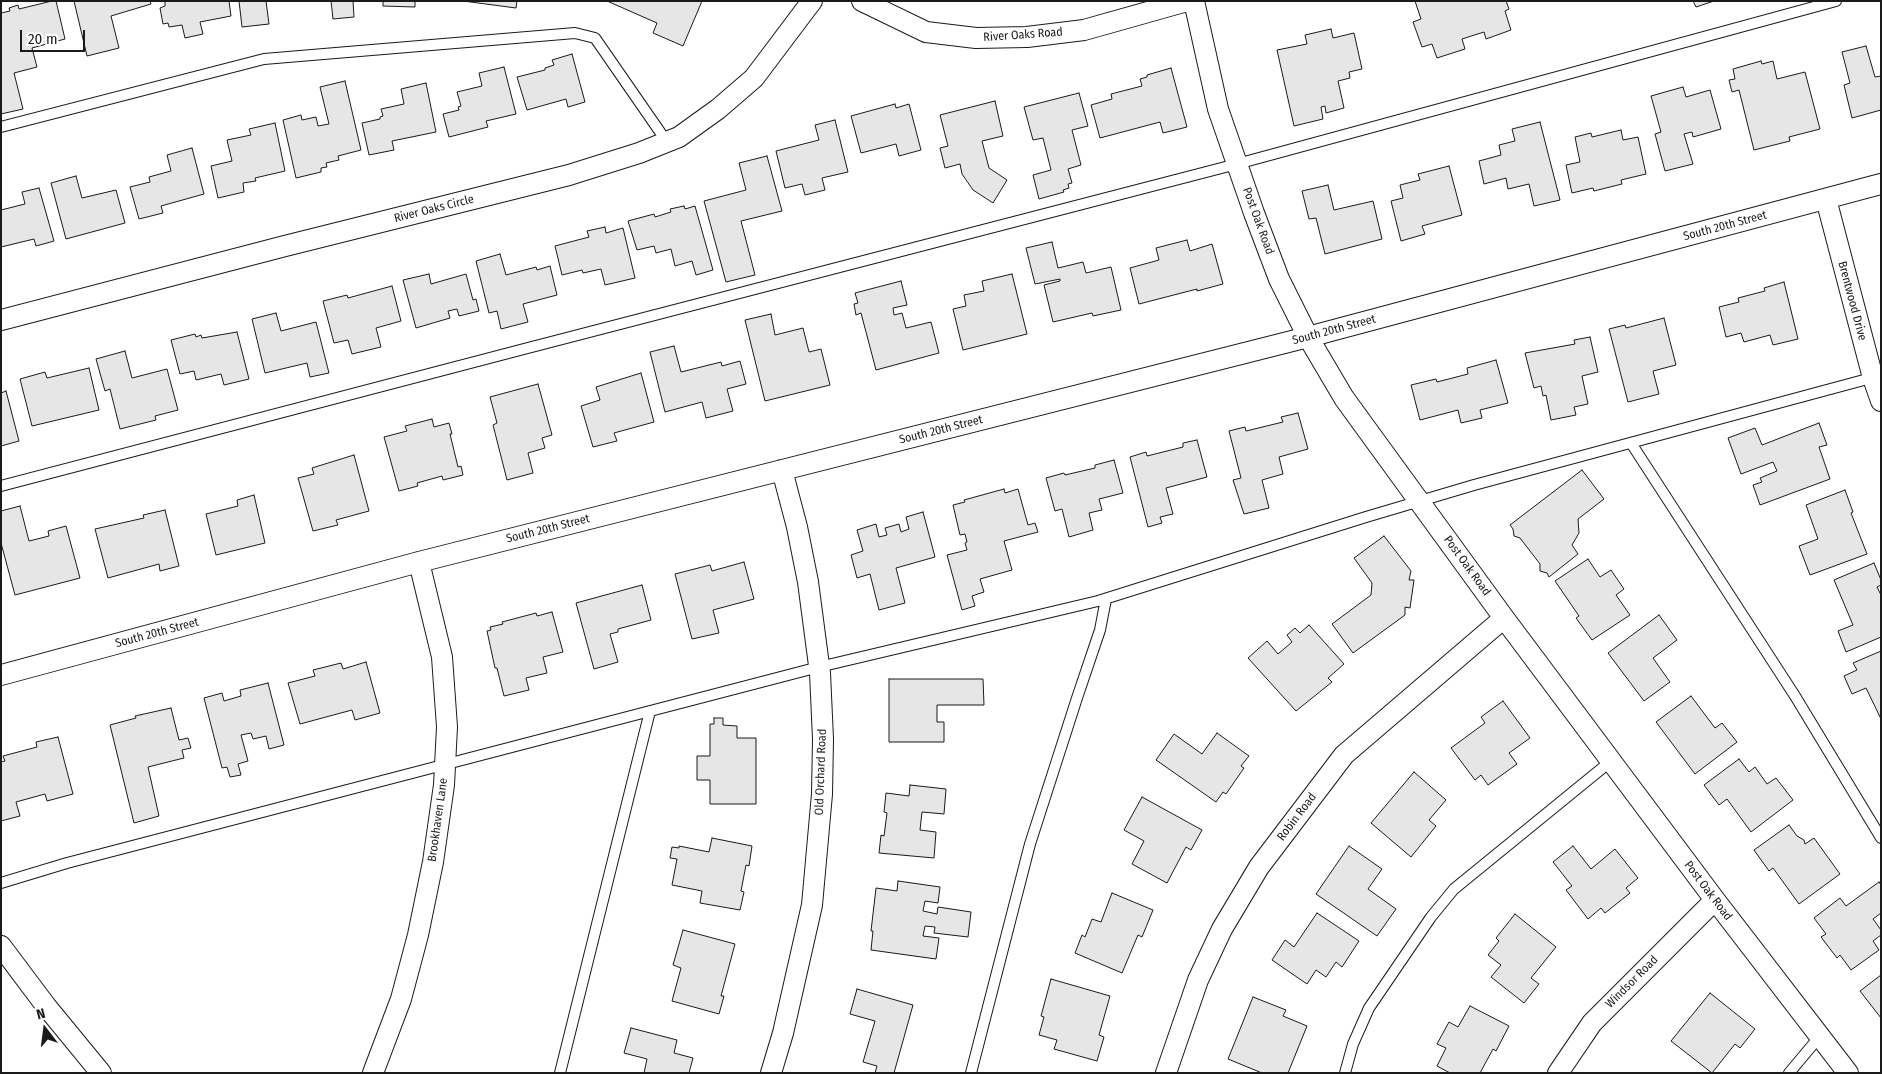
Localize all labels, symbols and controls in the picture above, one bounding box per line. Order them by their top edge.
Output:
scale bar [22,20,88,52]
street label: River Oaks Road [983,25,1063,45]
text: 20 m [28,30,58,48]
street label: Post Oak Road [1239,185,1277,257]
street label: River Oaks Circle [393,192,475,226]
street label: South 20th Street [1682,208,1768,244]
street label: Brentwood Drive [1834,260,1870,342]
street label: South 20th Street [1291,312,1377,348]
street label: South 20th Street [898,413,984,447]
street label: South 20th Street [505,512,591,546]
street label: Post Oak Road [1440,533,1494,599]
street label: South 20th Street [114,615,200,651]
street label: Old Orchard Road [812,728,830,816]
street label: Brookhaven Lane [425,777,451,863]
street label: Robin Road [1274,790,1320,844]
street label: Post Oak Road [1681,858,1735,924]
street label: Windsor Road [1603,953,1661,1011]
north arrow [20,1004,70,1054]
text: N [35,1005,47,1023]

